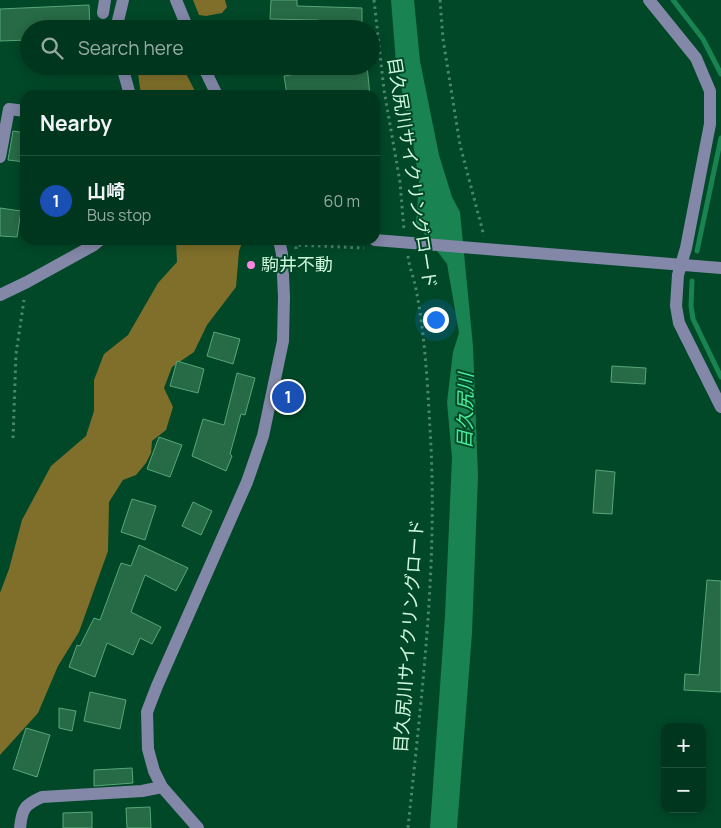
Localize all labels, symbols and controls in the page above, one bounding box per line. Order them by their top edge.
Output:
search box [20,20,380,75]
icon: search [38,34,66,62]
text: Search here [78,35,184,61]
street label: 目久尻川サイクリングロード [383,56,443,290]
text: Nearby [40,109,112,137]
text: 山崎 [87,178,125,204]
text: 1 [52,190,60,212]
text: 60 m [324,190,360,212]
text: Bus stop [87,204,151,226]
place label: 駒井不動 [261,252,333,276]
marker: 駒井不動 [245,259,257,271]
your location [423,307,449,333]
water label: 目久尻川 [451,371,479,449]
pin: 1 [272,378,304,416]
street label: 目久尻川サイクリングロード [388,519,428,753]
map controls [661,723,706,813]
button: + [661,723,706,768]
button: − [661,768,706,813]

